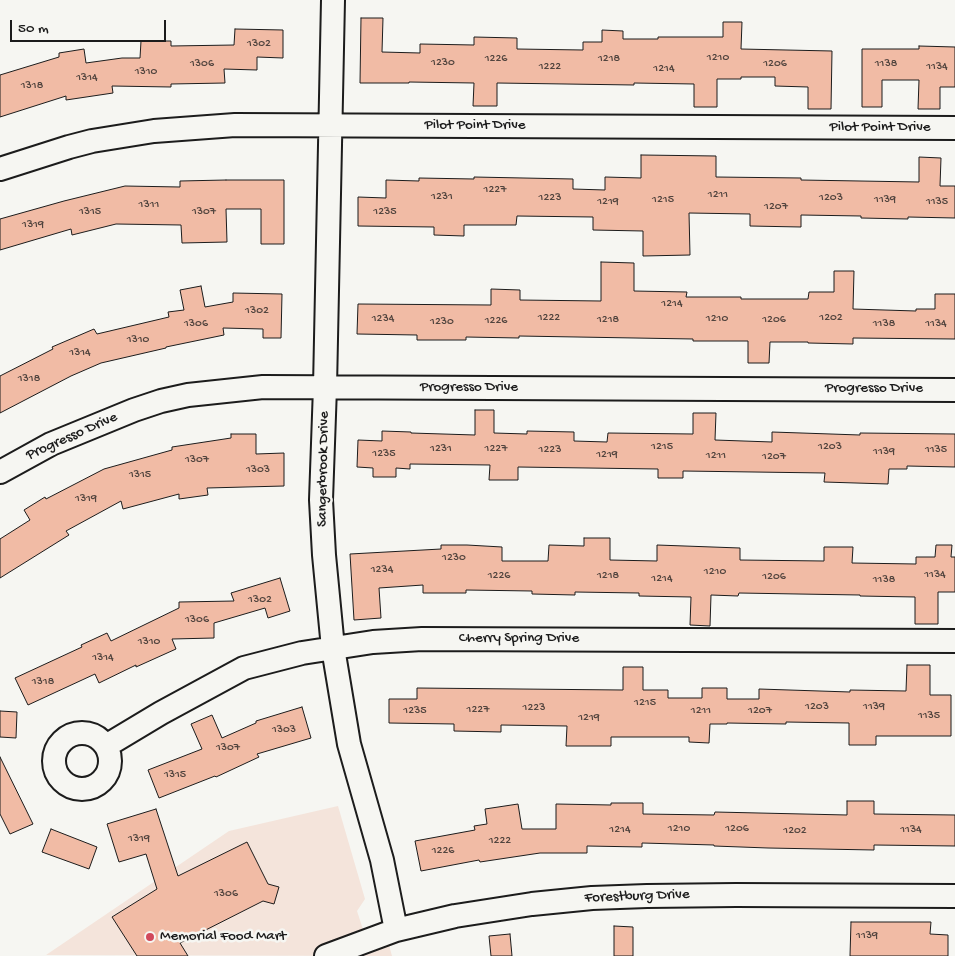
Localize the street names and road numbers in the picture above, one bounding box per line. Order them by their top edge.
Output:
street label: Pilot Point Drive [424,117,526,135]
street label: Pilot Point Drive [829,119,931,137]
street label: Progresso Drive [420,379,518,397]
street label: Progresso Drive [825,380,923,398]
street label: Progresso Drive [24,409,120,465]
street label: Sangerbrook Drive [314,411,334,527]
street label: Cherry Spring Drive [459,630,579,648]
street label: Forestburg Drive [584,886,690,908]

